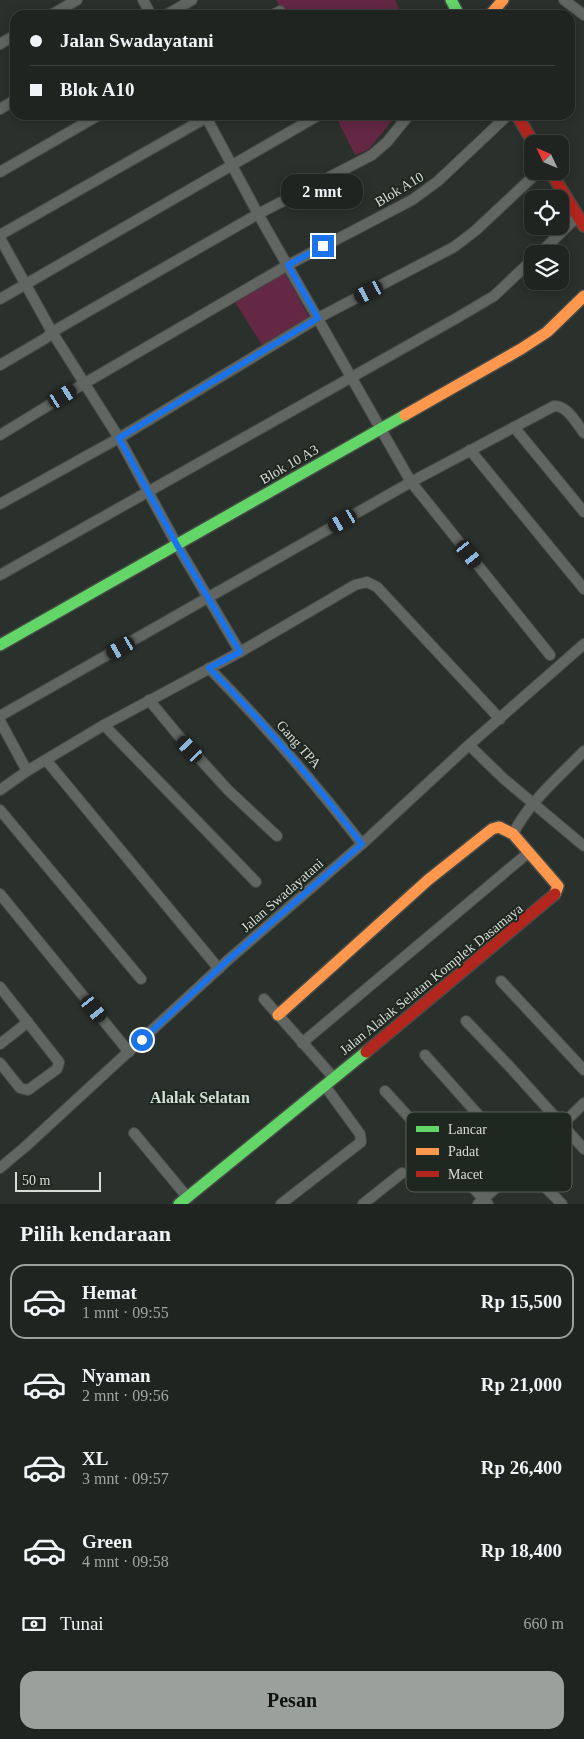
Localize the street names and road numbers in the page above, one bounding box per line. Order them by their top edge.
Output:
street label: Blok A10 [372,169,426,210]
street label: Blok 10 A3 [258,442,321,487]
street label: Gang TPA [273,717,324,772]
street label: Jalan Swadayatani [238,856,327,935]
street label: Jalan Alalak Selatan Komplek Dasamaya [337,900,526,1058]

